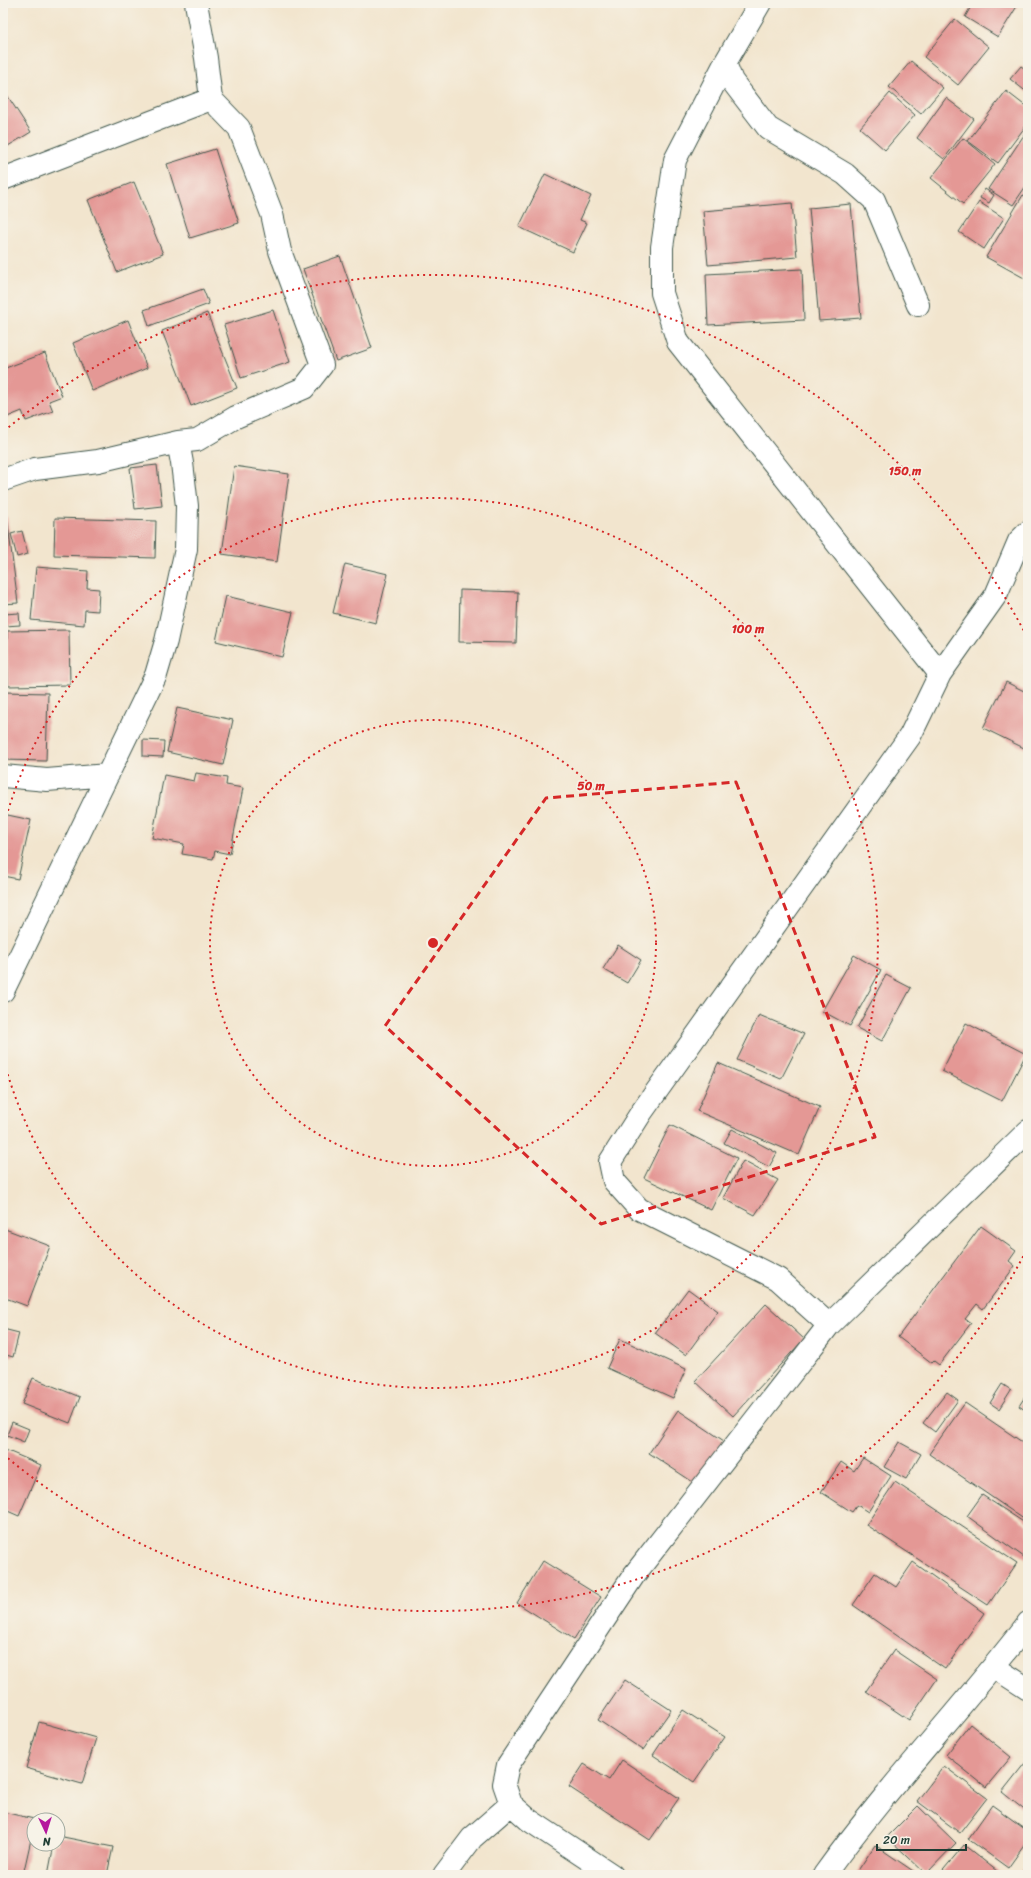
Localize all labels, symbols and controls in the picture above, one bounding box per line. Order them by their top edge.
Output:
text: 150 m [889,460,922,482]
text: 100 m [732,618,765,640]
text: 50 m [577,775,605,797]
centre of rings [426,936,440,950]
north arrow [26,1812,66,1852]
scale bar [877,1826,966,1852]
text: 20 m [883,1829,910,1851]
text: N [42,1832,52,1851]

